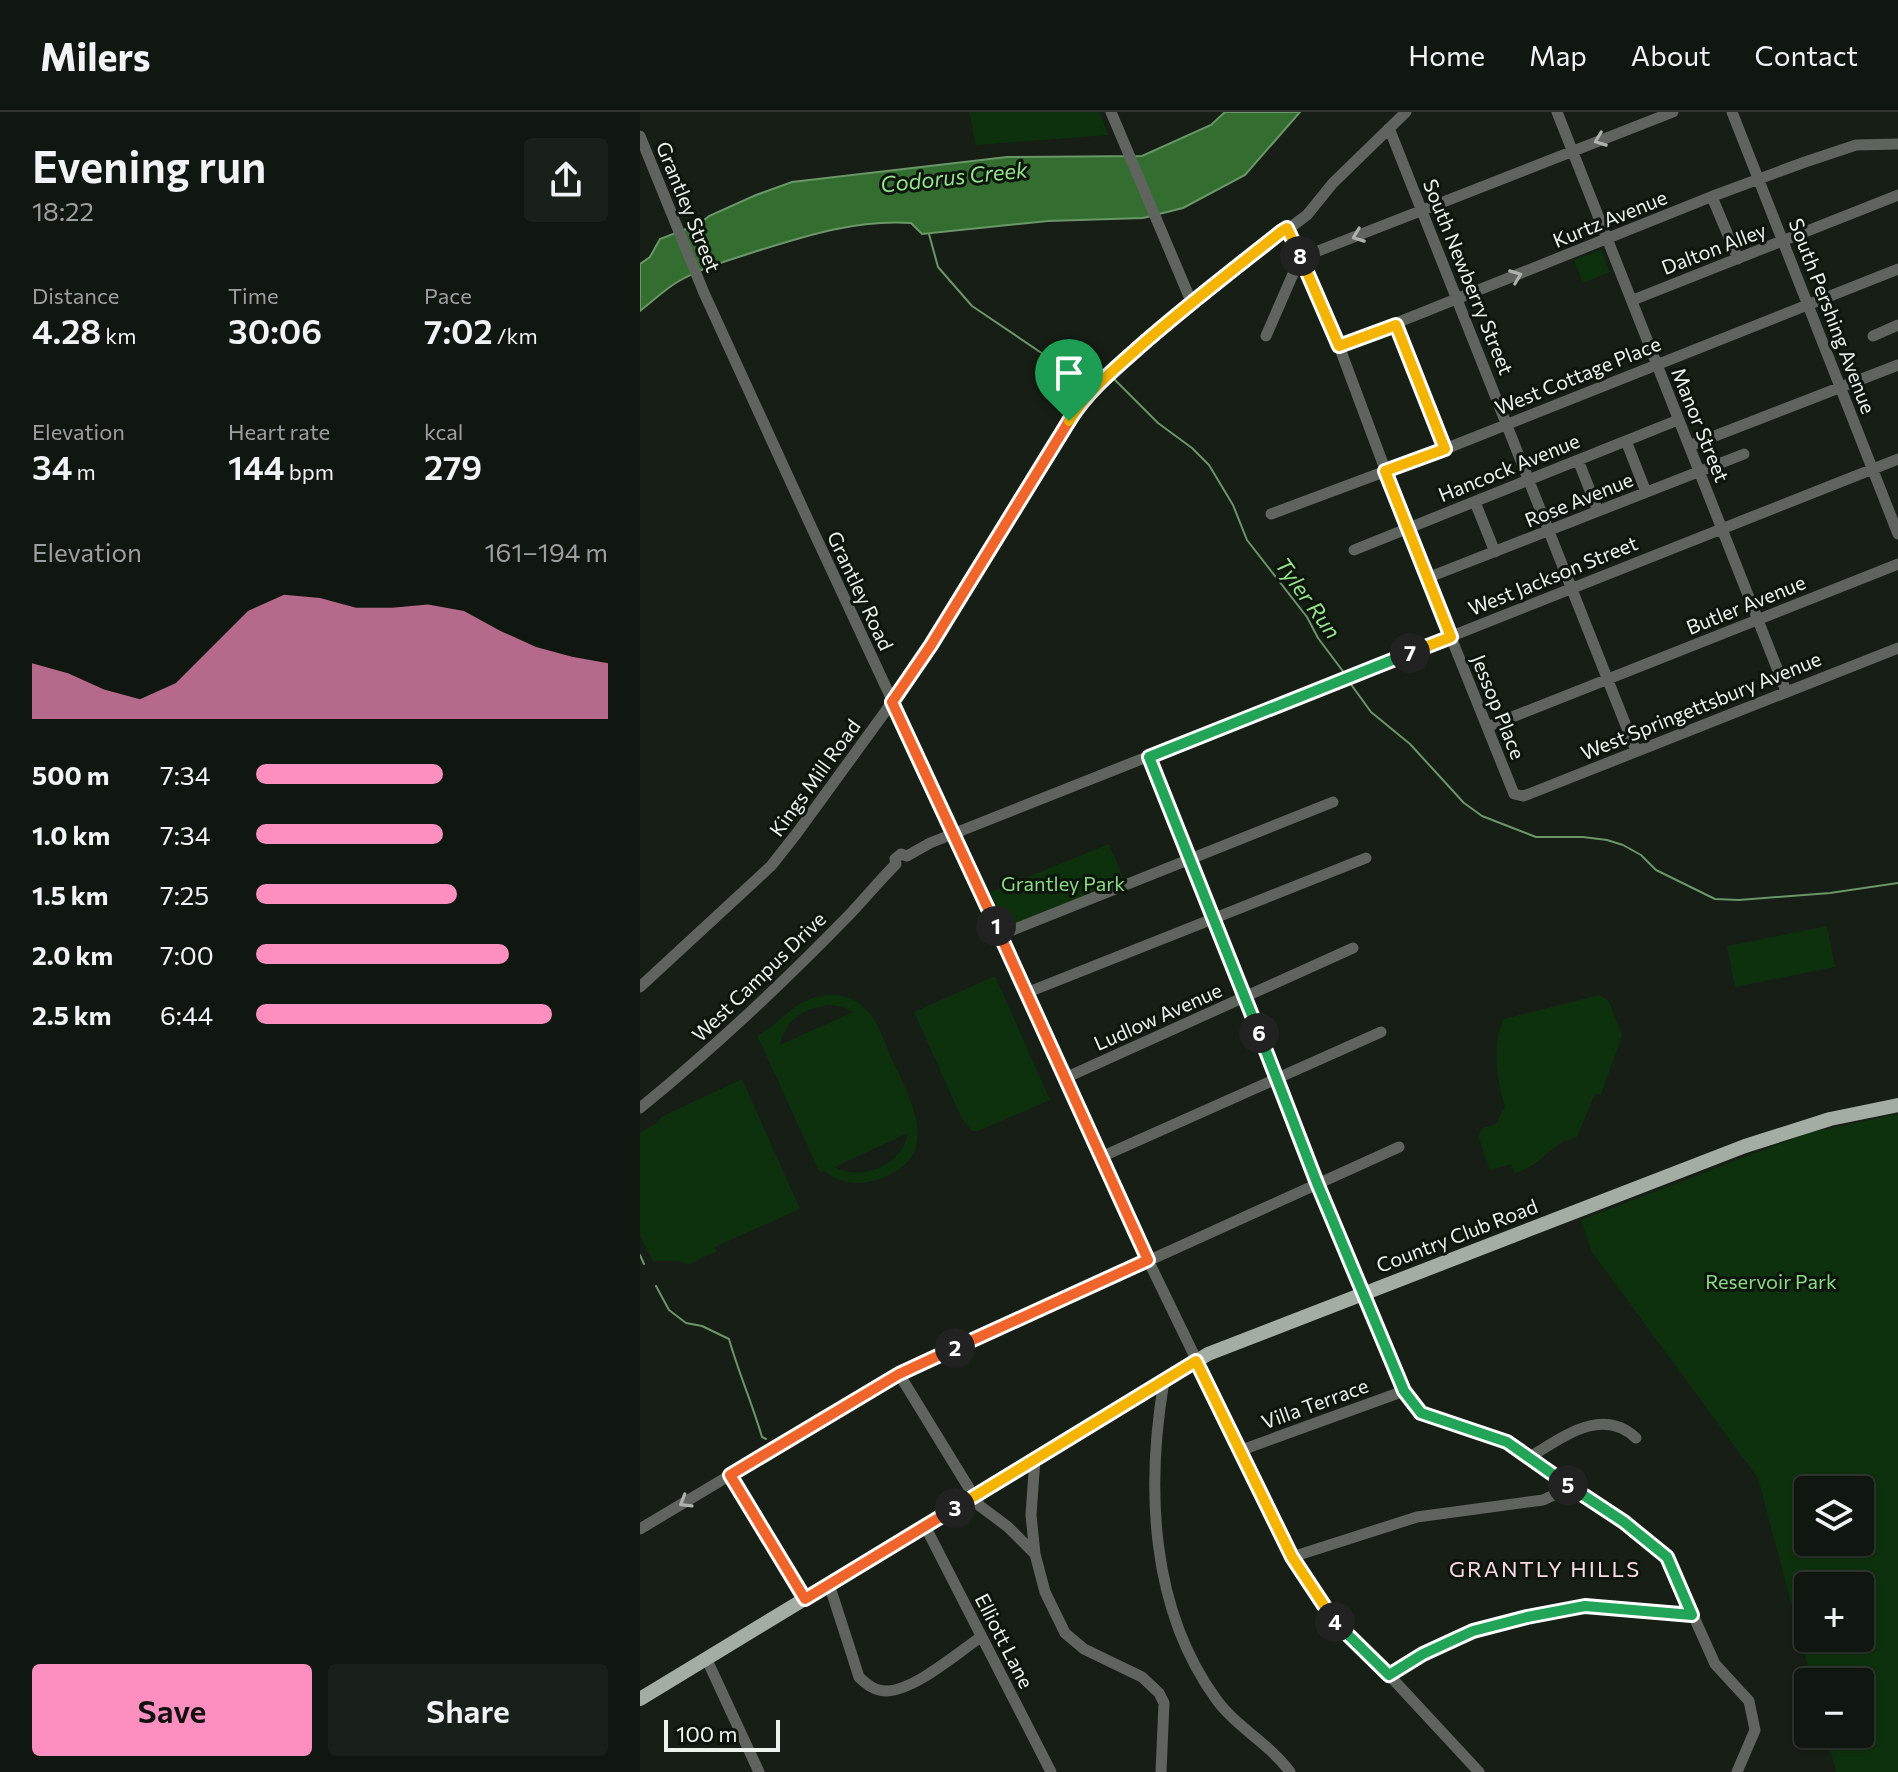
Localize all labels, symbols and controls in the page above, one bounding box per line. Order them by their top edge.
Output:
text: Milers [40,32,150,79]
text: Home [1408,38,1485,72]
text: Map [1529,38,1587,72]
text: About [1631,38,1711,72]
text: Contact [1755,38,1858,72]
one-way arrow [1594,130,1608,147]
text: Evening run [32,138,266,192]
button: share [524,138,608,222]
street label: Grantley Street [652,138,726,275]
water label: Codorus Creek [879,155,1030,198]
street label: South Newberry Street [1419,175,1519,378]
street label: Kurtz Avenue [1549,184,1670,252]
text: 18:22 [32,195,94,226]
street label: South Pershing Avenue [1785,215,1881,417]
street label: Dalton Alley [1658,217,1769,279]
one-way arrow [1352,226,1366,243]
pin: 8 [1280,236,1320,276]
text: 8 [1293,242,1307,269]
one-way arrow [1508,269,1522,286]
text: Distance [32,282,119,309]
text: Time [228,282,279,309]
text: Pace [424,282,472,309]
text: 4.28 [32,309,101,351]
text: 30:06 [228,309,322,351]
text: 7:02 [424,309,493,351]
text: km [101,322,136,349]
text: /km [493,322,538,349]
street label: West Cottage Place [1491,331,1664,419]
pin [1035,339,1103,421]
icon: arrive [1047,351,1091,395]
street label: Manor Street [1667,364,1735,485]
text: Elevation [32,418,125,445]
text: Heart rate [228,418,330,445]
text: kcal [424,418,463,445]
street label: Hancock Avenue [1435,428,1583,506]
text: 34 [32,445,72,487]
text: 144 [228,445,285,487]
text: 279 [424,445,482,487]
text: m [72,458,96,485]
text: bpm [285,458,334,485]
street label: Rose Avenue [1521,466,1636,532]
street label: Grantley Road [823,527,899,654]
street label: West Jackson Street [1464,530,1641,620]
text: Elevation [32,536,142,567]
text: 161–194 m [485,536,608,567]
water label: Tyler Run [1270,552,1347,644]
street label: Butler Avenue [1683,569,1809,639]
pin: 7 [1390,633,1430,673]
text: 7 [1404,639,1416,666]
street label: West Springettsbury Avenue [1577,646,1824,764]
street label: Jessop Place [1467,651,1531,762]
street label: Kings Mill Road [764,714,865,841]
text: 500 m [32,759,109,790]
text: 7:34 [160,759,210,790]
text: 1.0 km [32,819,110,850]
text: 7:34 [160,819,210,850]
park label: Grantley Park [1001,871,1125,895]
text: 1.5 km [32,879,108,910]
text: 7:25 [160,879,209,910]
street label: West Campus Drive [686,906,830,1046]
pin: 1 [976,906,1016,946]
text: 1 [991,912,1001,939]
text: 2.0 km [32,939,113,970]
text: 7:00 [160,939,214,970]
street label: Ludlow Avenue [1090,977,1225,1055]
text: 2.5 km [32,999,111,1030]
text: 6:44 [160,999,213,1030]
pin: 6 [1239,1013,1279,1053]
text: 6 [1252,1019,1266,1046]
street label: Country Club Road [1373,1193,1541,1277]
park label: Reservoir Park [1705,1269,1837,1293]
pin: 2 [935,1328,975,1368]
text: 2 [949,1334,961,1361]
street label: Villa Terrace [1258,1373,1371,1433]
pin: 5 [1548,1465,1588,1505]
text: 5 [1562,1471,1574,1498]
map controls [1794,1476,1874,1748]
button: layers [1794,1476,1874,1556]
pin: 3 [935,1488,975,1528]
one-way arrow [679,1492,694,1508]
text: 3 [949,1494,961,1521]
district label: GRANTLY HILLS [1449,1555,1641,1582]
button: + [1794,1572,1874,1652]
street label: Elliott Lane [971,1589,1039,1692]
pin: 4 [1315,1602,1355,1642]
text: 4 [1328,1608,1342,1635]
button: Save [32,1664,312,1756]
button: Share [328,1664,608,1756]
button: − [1794,1668,1874,1748]
scale bar [664,1716,780,1752]
text: 100 m [676,1720,738,1747]

